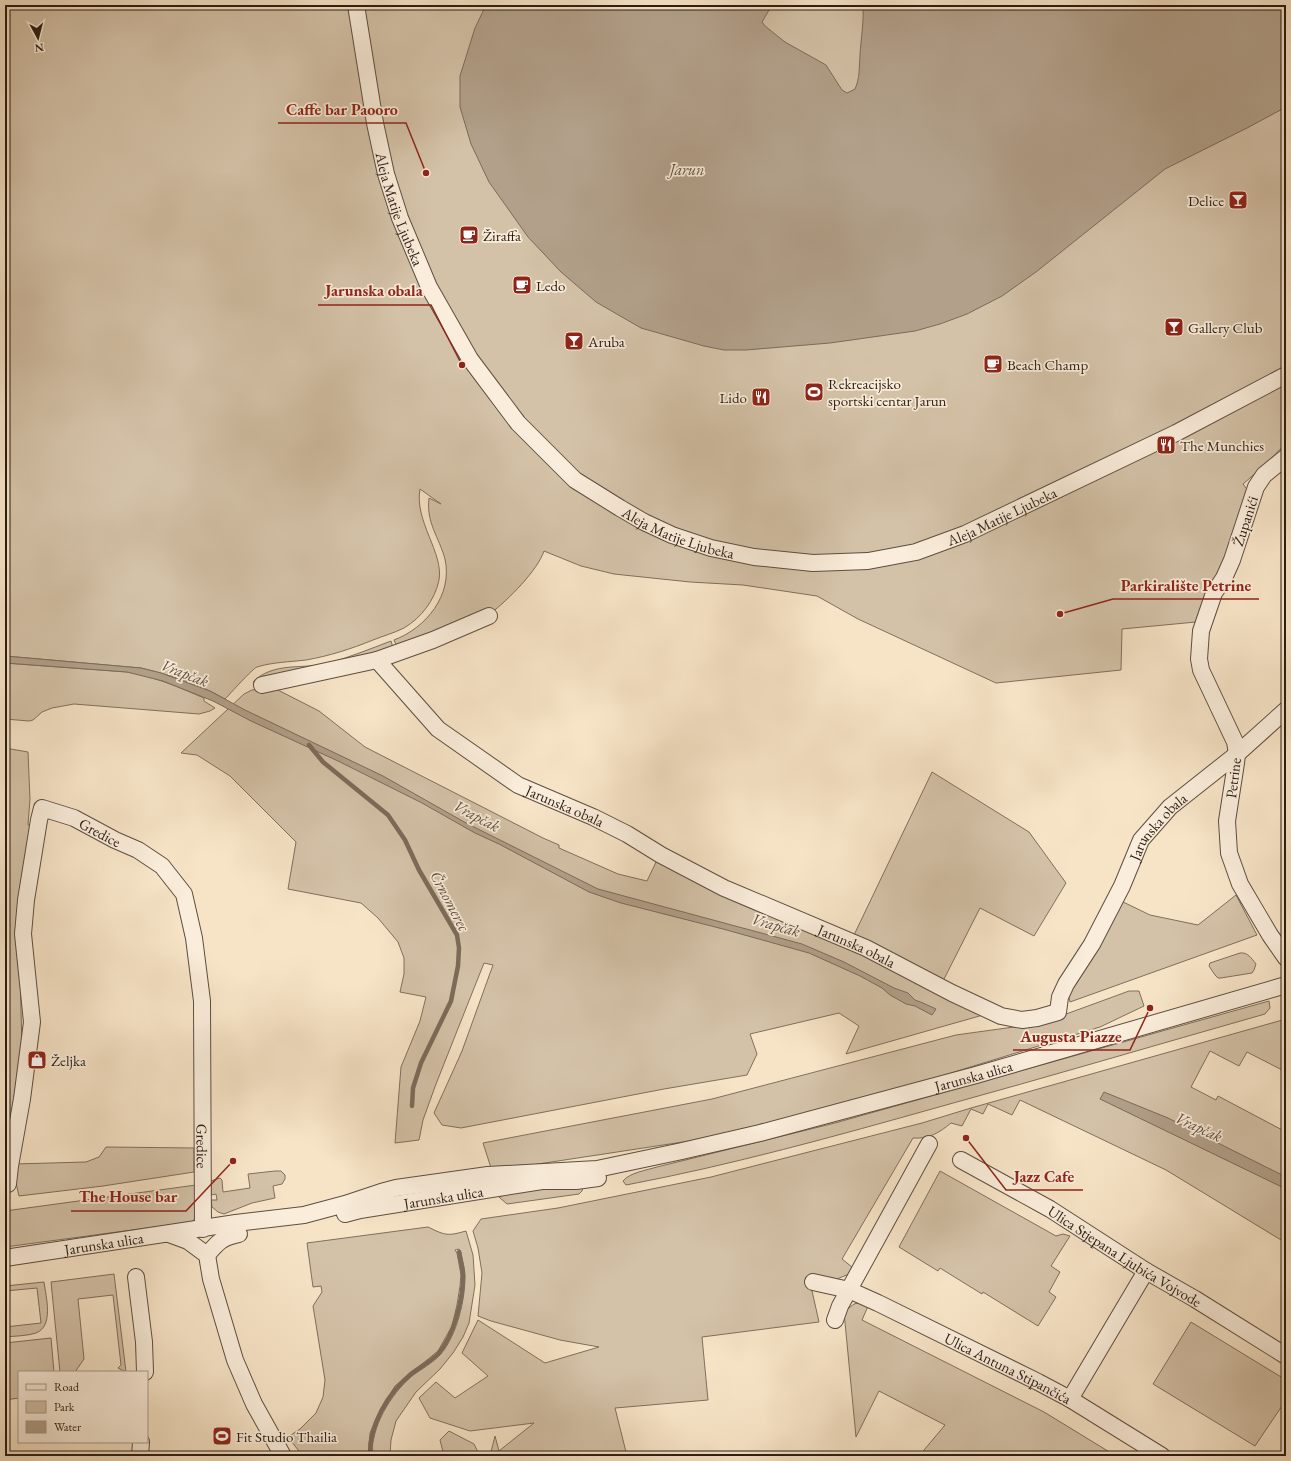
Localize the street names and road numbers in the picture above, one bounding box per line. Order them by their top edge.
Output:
street label: Aleja Matije Ljubeka [372,149,428,268]
street label: Aleja Matije Ljubeka [943,482,1059,550]
street label: Županići [1228,493,1262,549]
street label: Aleja Matije Ljubeka [618,502,736,562]
street label: Petrine [1221,757,1245,799]
street label: Jarunska obala [521,779,607,831]
street label: Jarunska obala [1123,788,1190,865]
street label: Gredice [76,813,124,851]
street label: Jarunska obala [813,919,899,971]
street label: Jarunska ulica [930,1055,1014,1096]
street label: Gredice [193,1124,212,1168]
street label: Jarunska ulica [400,1181,484,1213]
street label: Ulica Stjepana Ljubića Vojvode [1045,1201,1206,1311]
street label: Jarunska ulica [61,1228,145,1259]
street label: Ulica Antuna Stipančića [942,1328,1075,1408]

